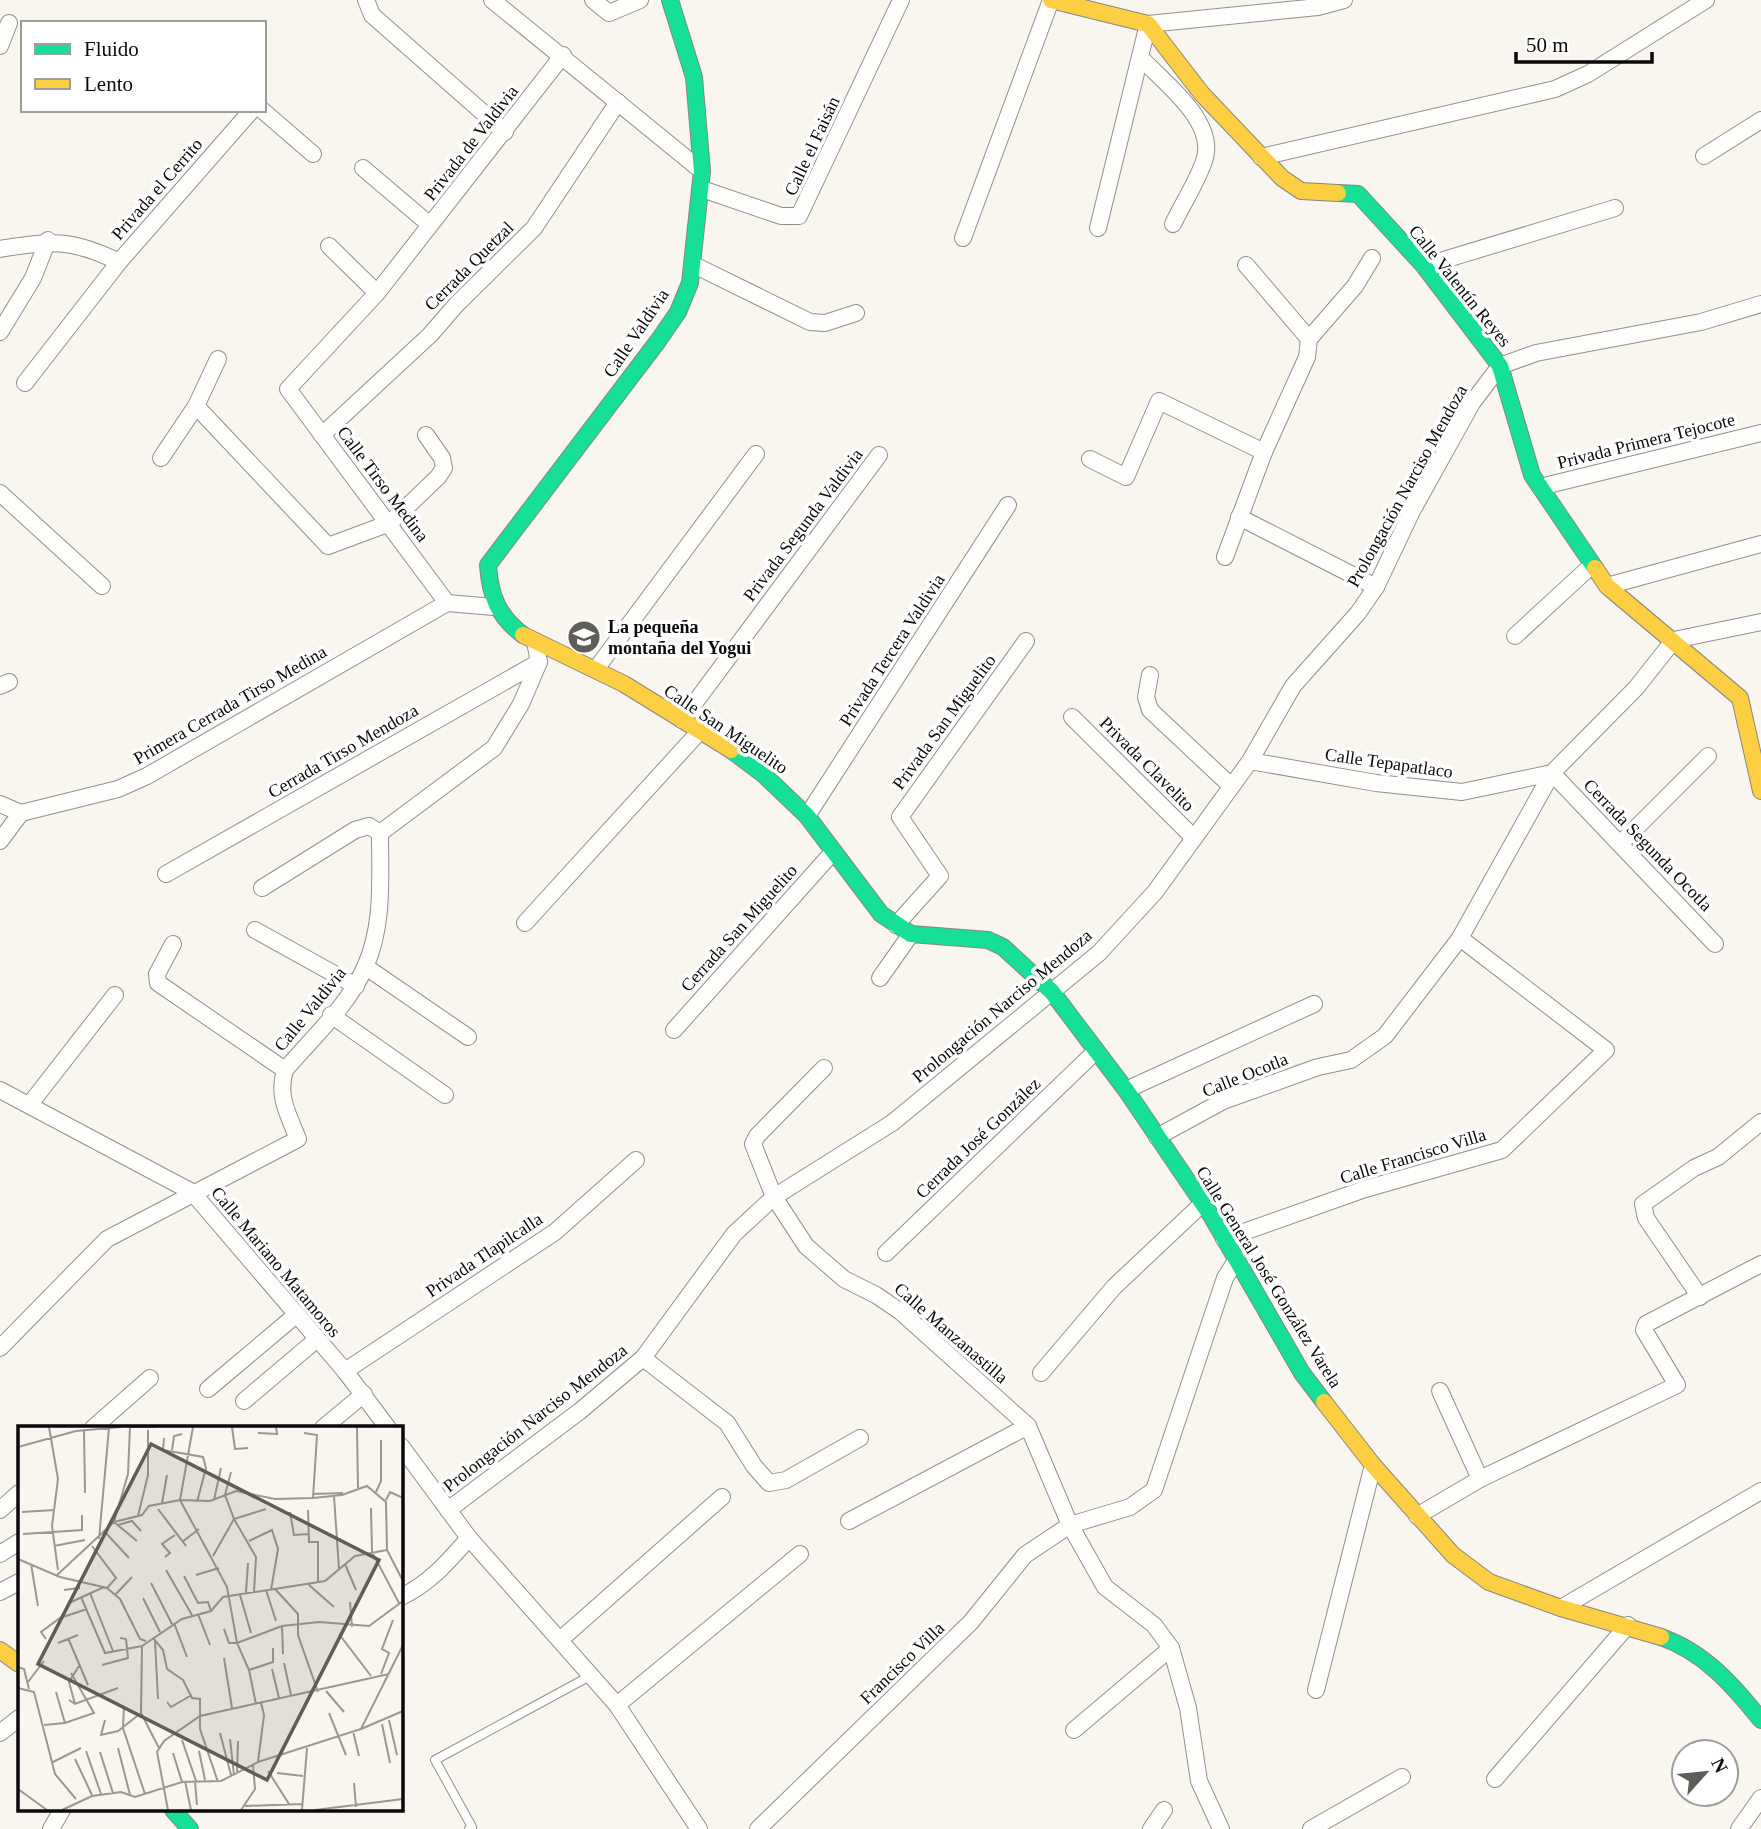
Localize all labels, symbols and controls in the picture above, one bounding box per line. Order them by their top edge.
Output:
legend [21,21,266,112]
scale bar [1516,21,1652,65]
text: 50 m [1526,33,1569,57]
text: Fluido [84,37,139,61]
text: Lento [84,72,133,96]
street label: Privada de Valdivia [420,81,522,205]
street label: Calle el Faisán [780,93,844,199]
street label: Privada el Cerrito [107,134,207,244]
street label: Cerrada Quetzal [420,217,518,315]
street label: Calle Valentín Reyes [1405,221,1515,351]
street label: Calle Valdivia [599,285,673,381]
street label: Prolongación Narciso Mendoza [1343,381,1471,591]
street label: Privada Primera Tejocote [1555,409,1737,473]
street label: Calle Tirso Medina [333,422,433,546]
street label: Privada Segunda Valdivia [739,445,867,605]
street label: Privada Tercera Valdivia [835,570,949,730]
place label: La pequeña montaña del Yogui [608,617,751,658]
school or university icon: La pequeña montaña del Yogui [565,618,603,656]
street label: Primera Cerrada Tirso Medina [130,641,330,769]
street label: Privada San Miguelito [888,651,1000,793]
street label: Calle San Miguelito [660,680,792,778]
street label: Cerrada Tirso Mendoza [264,700,422,802]
street label: Privada Clavelito [1096,713,1198,815]
street label: Calle Tepapatlaco [1324,744,1454,782]
street label: Cerrada Segunda Ocotla [1580,775,1716,915]
street label: Cerrada San Miguelito [677,860,801,996]
street label: Prolongación Narciso Mendoza [908,925,1096,1087]
street label: Calle Valdivia [270,963,350,1055]
street label: Calle Ocotla [1199,1049,1291,1101]
street label: Cerrada José González [912,1074,1044,1202]
street label: Calle Francisco Villa [1338,1124,1488,1188]
street label: Calle General José González Varela [1192,1162,1346,1392]
street label: Calle Mariano Matamoros [207,1183,345,1341]
street label: Privada Tlapilcalla [422,1209,546,1301]
street label: Calle Manzanastilla [890,1278,1012,1388]
street label: Prolongación Narciso Mendoza [439,1340,631,1496]
inset map [18,1426,402,1812]
street label: Francisco Villa [856,1618,948,1708]
north arrow [1670,1738,1740,1808]
text: N [1707,1755,1732,1777]

